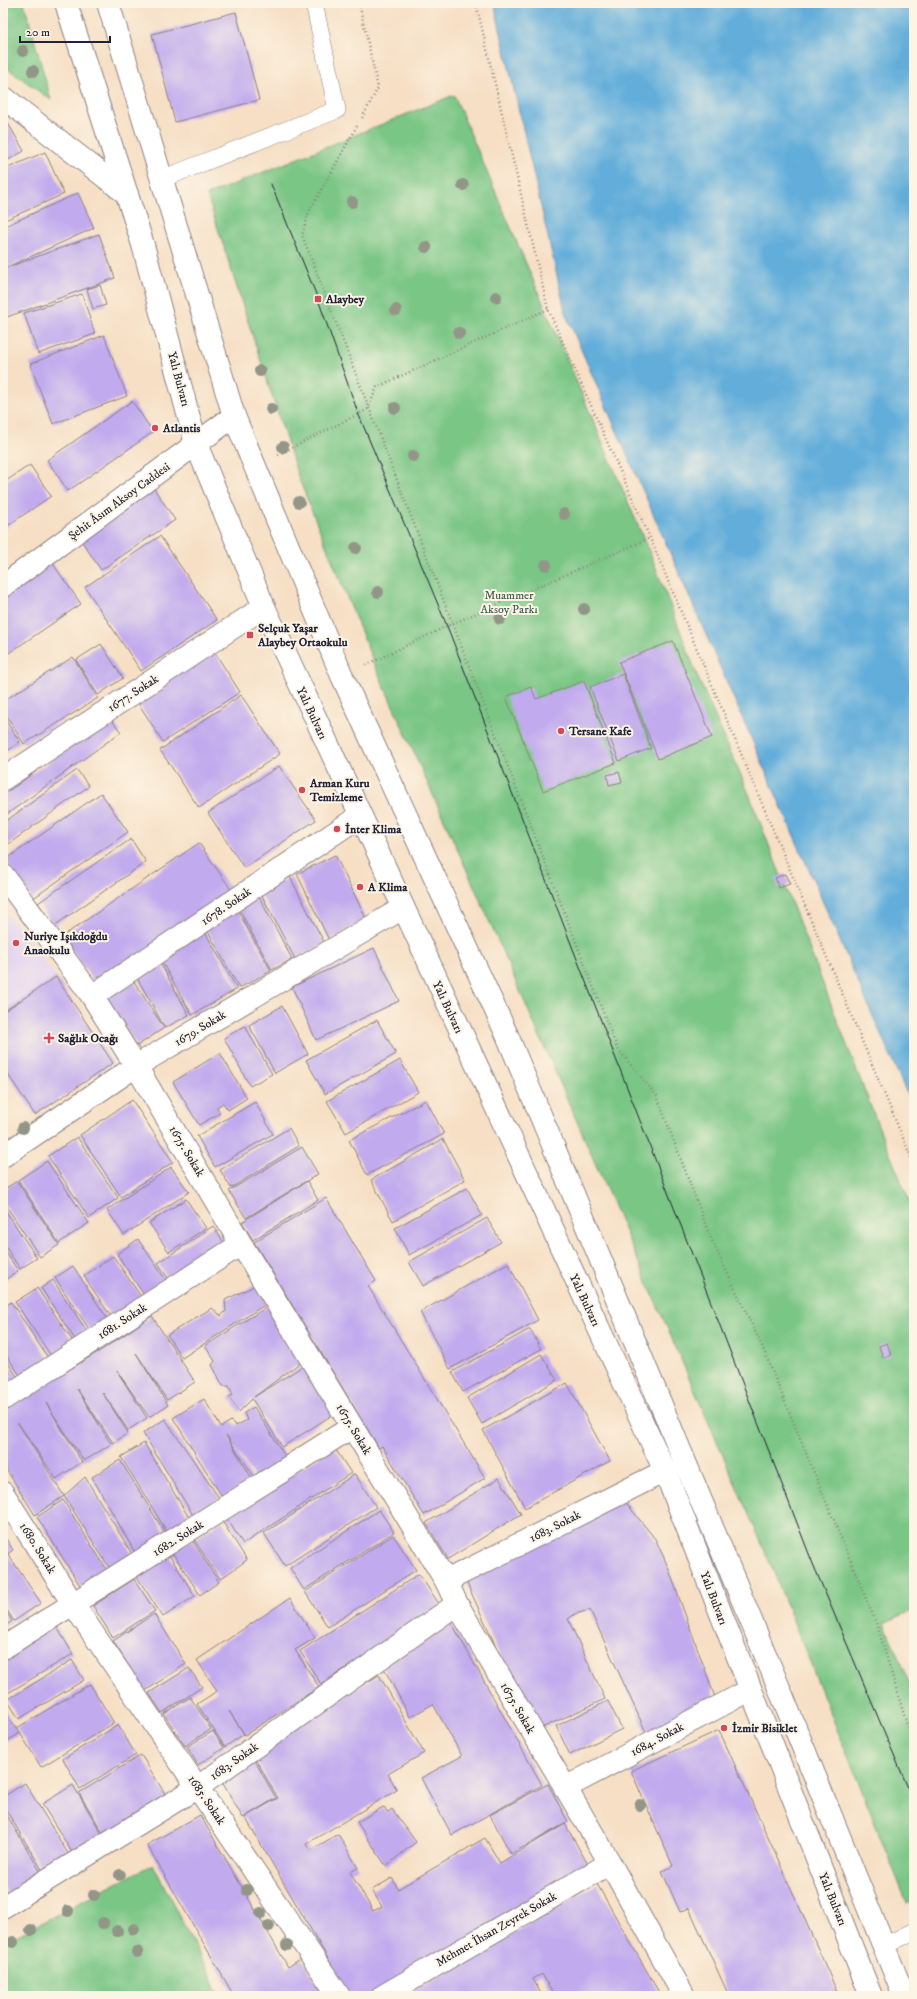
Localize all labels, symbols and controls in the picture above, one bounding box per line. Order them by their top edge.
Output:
scale bar [20,18,110,44]
text: 20 m [26,25,50,40]
place label: Alaybey [325,292,365,307]
marker: Alaybey [313,294,323,304]
street label: Yalı Bulvarı [164,350,193,408]
place label: Atlantis [162,421,200,436]
marker: Atlantis [150,423,160,433]
street label: Şehit Âsım Aksoy Caddesi [65,459,173,543]
park label: Muammer Aksoy Parkı [480,588,538,617]
place label: Selçuk Yaşar Alaybey Ortaokulu [257,621,348,650]
marker: Selçuk Yaşar Alaybey Ortaokulu [245,630,255,640]
street label: 1677. Sokak [105,671,162,715]
street label: Yalı Bulvarı [293,685,330,742]
place label: Tersane Kafe [568,724,631,739]
marker: Tersane Kafe [556,726,566,736]
place label: Arman Kuru Temizleme [309,776,370,805]
marker: Arman Kuru Temizleme [297,785,307,795]
place label: İnter Klima [345,822,402,837]
marker: İnter Klima [332,824,342,834]
place label: A Klima [367,880,408,895]
marker: A Klima [355,882,365,892]
street label: 1678. Sokak [198,884,254,929]
place label: Nuriye Işıkdoğdu Anaokulu [23,929,108,958]
marker: Nuriye Işıkdoğdu Anaokulu [11,938,21,948]
street label: Yalı Bulvarı [429,979,466,1036]
street label: 1679. Sokak [172,1007,229,1050]
place label: Sağlık Ocağı [58,1031,118,1046]
marker: Sağlık Ocağı [43,1032,55,1044]
street label: 1675. Sokak [165,1123,208,1180]
street label: Yalı Bulvarı [566,1272,603,1329]
street label: 1681. Sokak [95,1300,150,1343]
street label: 1675. Sokak [332,1401,375,1458]
street label: 1683. Sokak [527,1507,583,1546]
street label: 1682. Sokak [150,1517,207,1560]
street label: 1680. Sokak [16,1520,59,1577]
street label: Yalı Bulvarı [696,1569,731,1627]
street label: 1675. Sokak [497,1680,538,1737]
street label: 1684. Sokak [628,1719,687,1760]
place label: İzmir Bisiklet [732,1721,798,1736]
marker: İzmir Bisiklet [719,1723,729,1733]
street label: 1683. Sokak [207,1739,261,1783]
street label: 1685. Sokak [185,1773,229,1828]
street label: Yalı Bulvarı [815,1870,850,1928]
street label: Mehmet İhsan Zeyrek Sokak [433,1889,559,1970]

